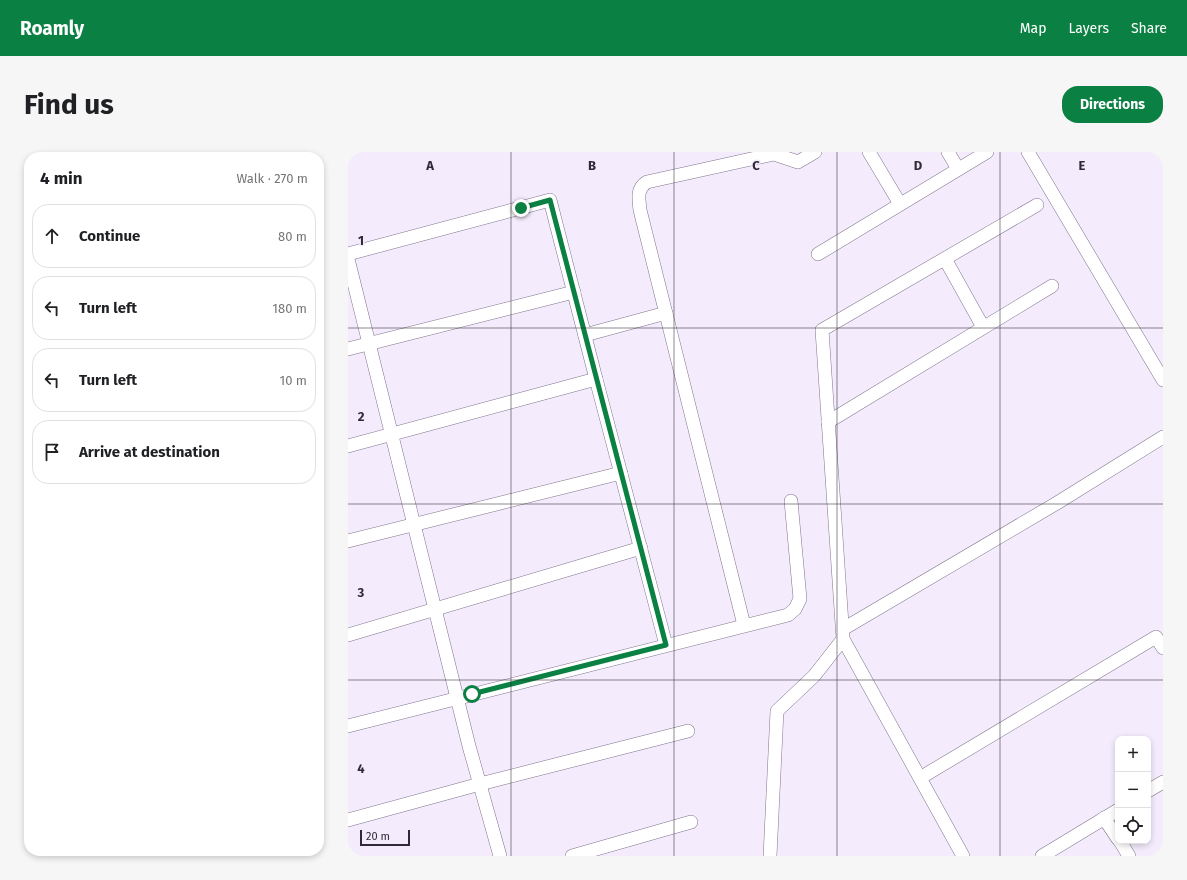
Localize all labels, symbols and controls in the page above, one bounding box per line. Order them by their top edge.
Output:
text: Roamly [20,17,84,40]
text: Map [1020,20,1046,37]
text: Layers [1068,20,1109,37]
text: Share [1131,20,1167,37]
button: Directions [1062,86,1163,123]
text: Find us [24,88,114,121]
text: A [425,158,434,173]
text: B [588,158,596,173]
text: C [752,158,760,173]
text: D [914,158,923,173]
text: E [1079,158,1086,173]
text: 4 min [40,168,83,189]
text: Walk · 270 m [236,171,308,186]
route end [512,199,530,217]
icon: ahead [41,225,63,247]
text: Continue [79,227,140,245]
text: 80 m [278,229,307,244]
text: 1 [358,233,364,248]
icon: left [41,297,63,319]
text: Turn left [79,299,137,317]
text: 180 m [272,301,307,316]
icon: left [41,369,63,391]
text: Turn left [79,371,137,389]
text: 10 m [280,373,307,388]
text: 2 [358,409,365,424]
icon: arrive [41,441,63,463]
text: Arrive at destination [79,443,220,461]
text: 3 [357,585,365,600]
route start [463,685,481,703]
map controls [1115,736,1151,844]
button: + [1115,736,1151,772]
text: 4 [357,761,365,776]
button: − [1115,772,1151,808]
button: locate [1115,808,1151,844]
scale bar [360,828,410,847]
text: 20 m [366,830,390,843]

